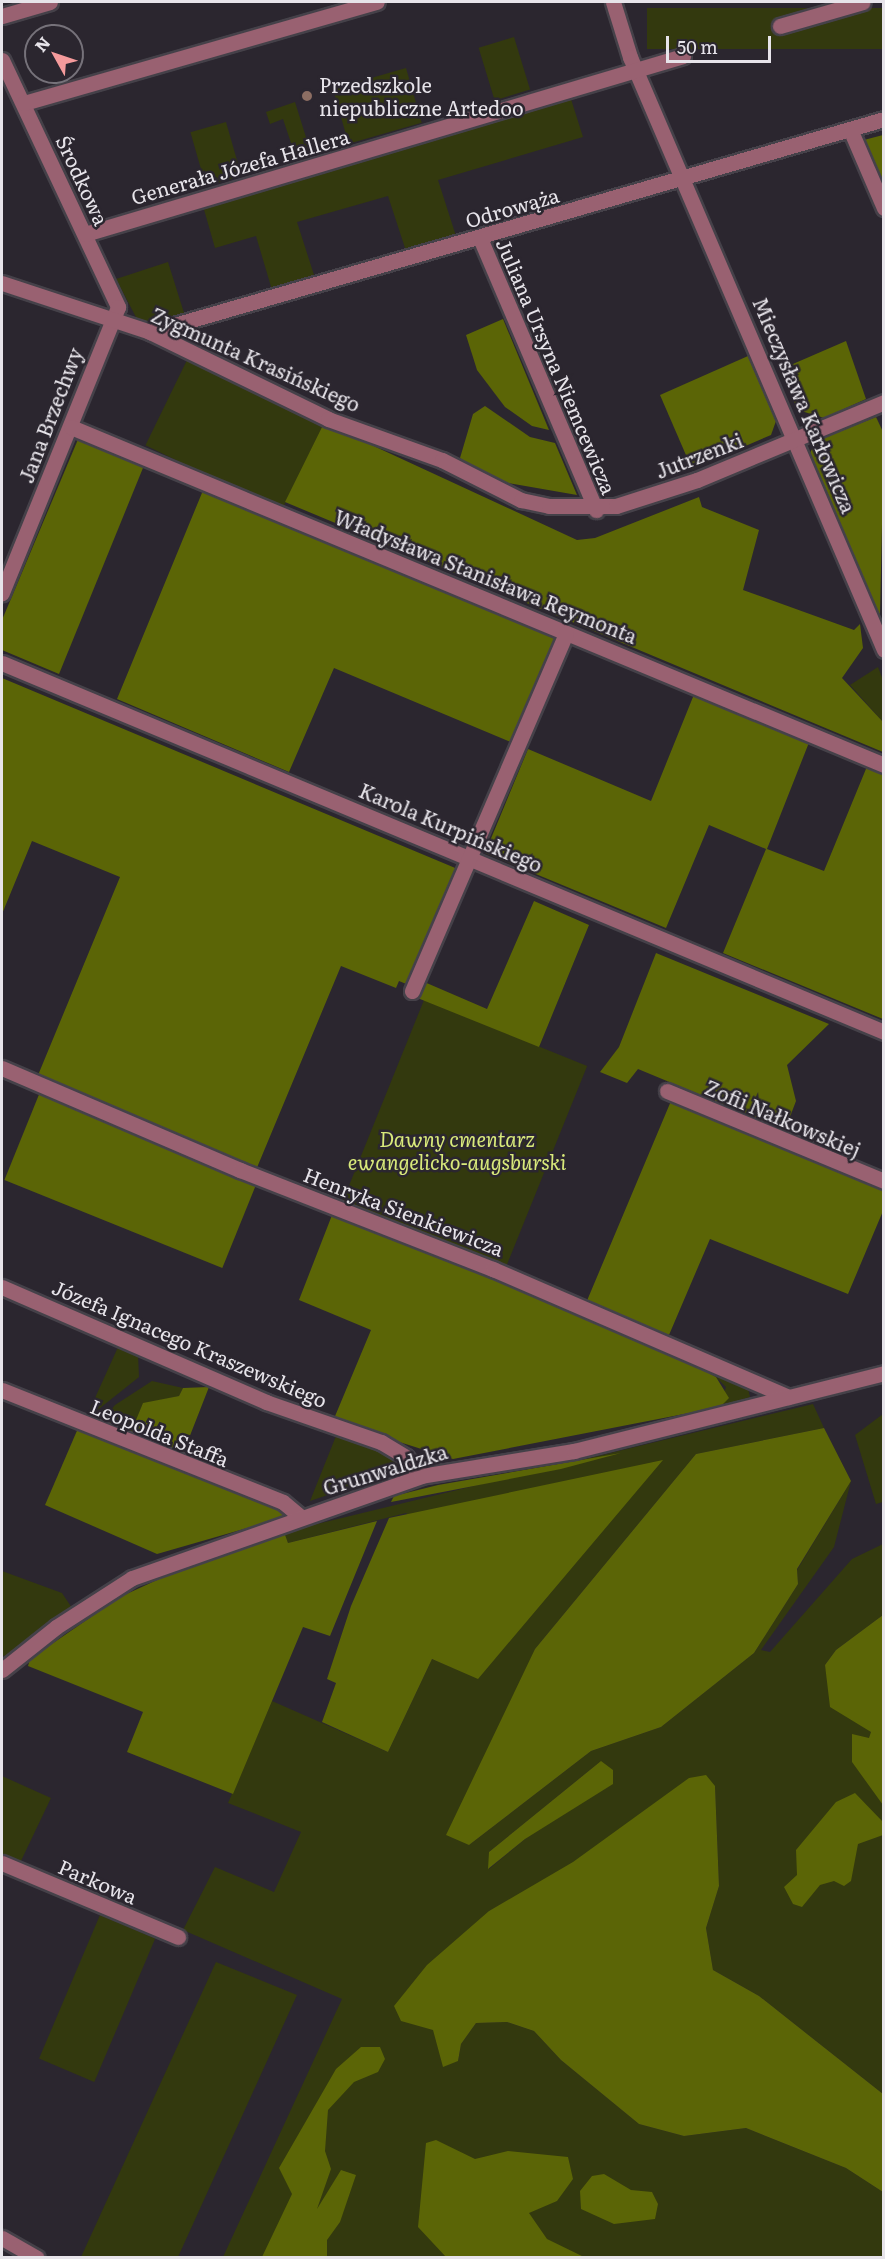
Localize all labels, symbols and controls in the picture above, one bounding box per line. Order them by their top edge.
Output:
north arrow [24,24,84,84]
scale bar [669,24,774,62]
text: N [28,31,55,57]
text: 50 m [677,33,718,60]
place label: Przedszkole niepubliczne Artedoo [319,72,524,119]
marker: Przedszkole niepubliczne Artedoo [300,89,314,103]
street label: Generała Józefa Hallera [128,123,352,209]
street label: Środkowa [52,131,114,229]
street label: Odrowąża [462,182,562,232]
street label: Juliana Ursyna Niemcewicza [492,235,622,497]
street label: Mieczysława Karłowicza [749,294,861,516]
street label: Zygmunta Krasińskiego [148,302,364,416]
street label: Jana Brzechwy [13,344,87,486]
street label: Jutrzenki [652,427,746,483]
street label: Władysława Stanisława Reymonta [331,504,641,648]
street label: Karola Kurpińskiego [356,778,546,876]
street label: Zofii Nałkowskiej [702,1074,864,1162]
park label: Dawny cmentarz ewangelicko-augsburski [348,1127,566,1174]
street label: Henryka Sienkiewicza [300,1162,508,1260]
street label: Józefa Ignacego Kraszewskiego [49,1274,331,1412]
street label: Leopolda Staffa [87,1393,233,1471]
street label: Grunwaldzka [320,1439,450,1499]
street label: Parkowa [55,1854,141,1908]

